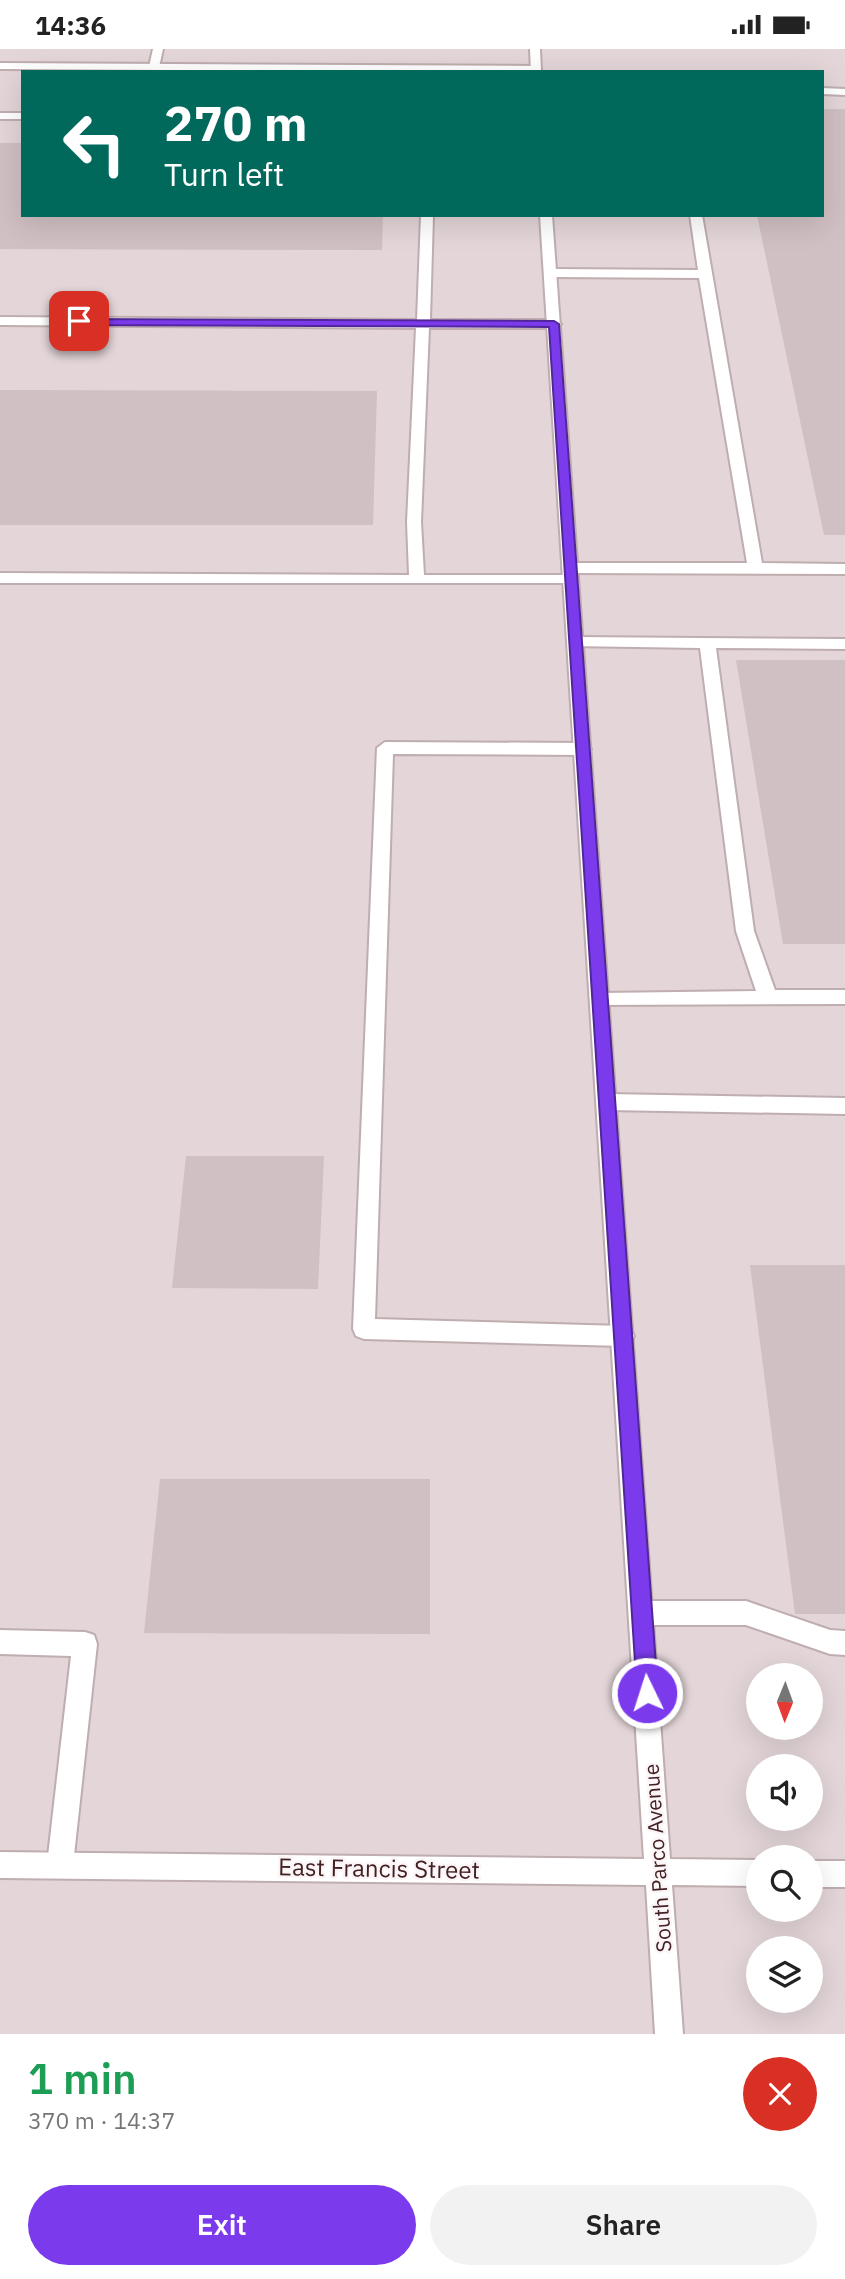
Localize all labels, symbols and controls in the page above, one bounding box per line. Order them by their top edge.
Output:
text: 14:36 [35,8,106,42]
text: 270 m [164,91,308,154]
icon: left [49,98,140,189]
text: Turn left [164,153,284,195]
pin [49,291,109,351]
icon: arrive [60,302,98,340]
position arrow [610,1656,684,1730]
north arrow [746,1663,822,1739]
map controls [746,1663,823,2013]
button: sound [746,1754,823,1831]
street label: South Parco Avenue [636,1763,678,1953]
button: search [746,1845,823,1922]
street label: East Francis Street [278,1850,480,1886]
button: layers [746,1936,823,2013]
text: 1 min [28,2051,137,2106]
button: close [743,2057,817,2131]
text: 370 m · 14:37 [28,2105,175,2135]
button: Exit [28,2185,416,2265]
button: Share [430,2185,817,2265]

